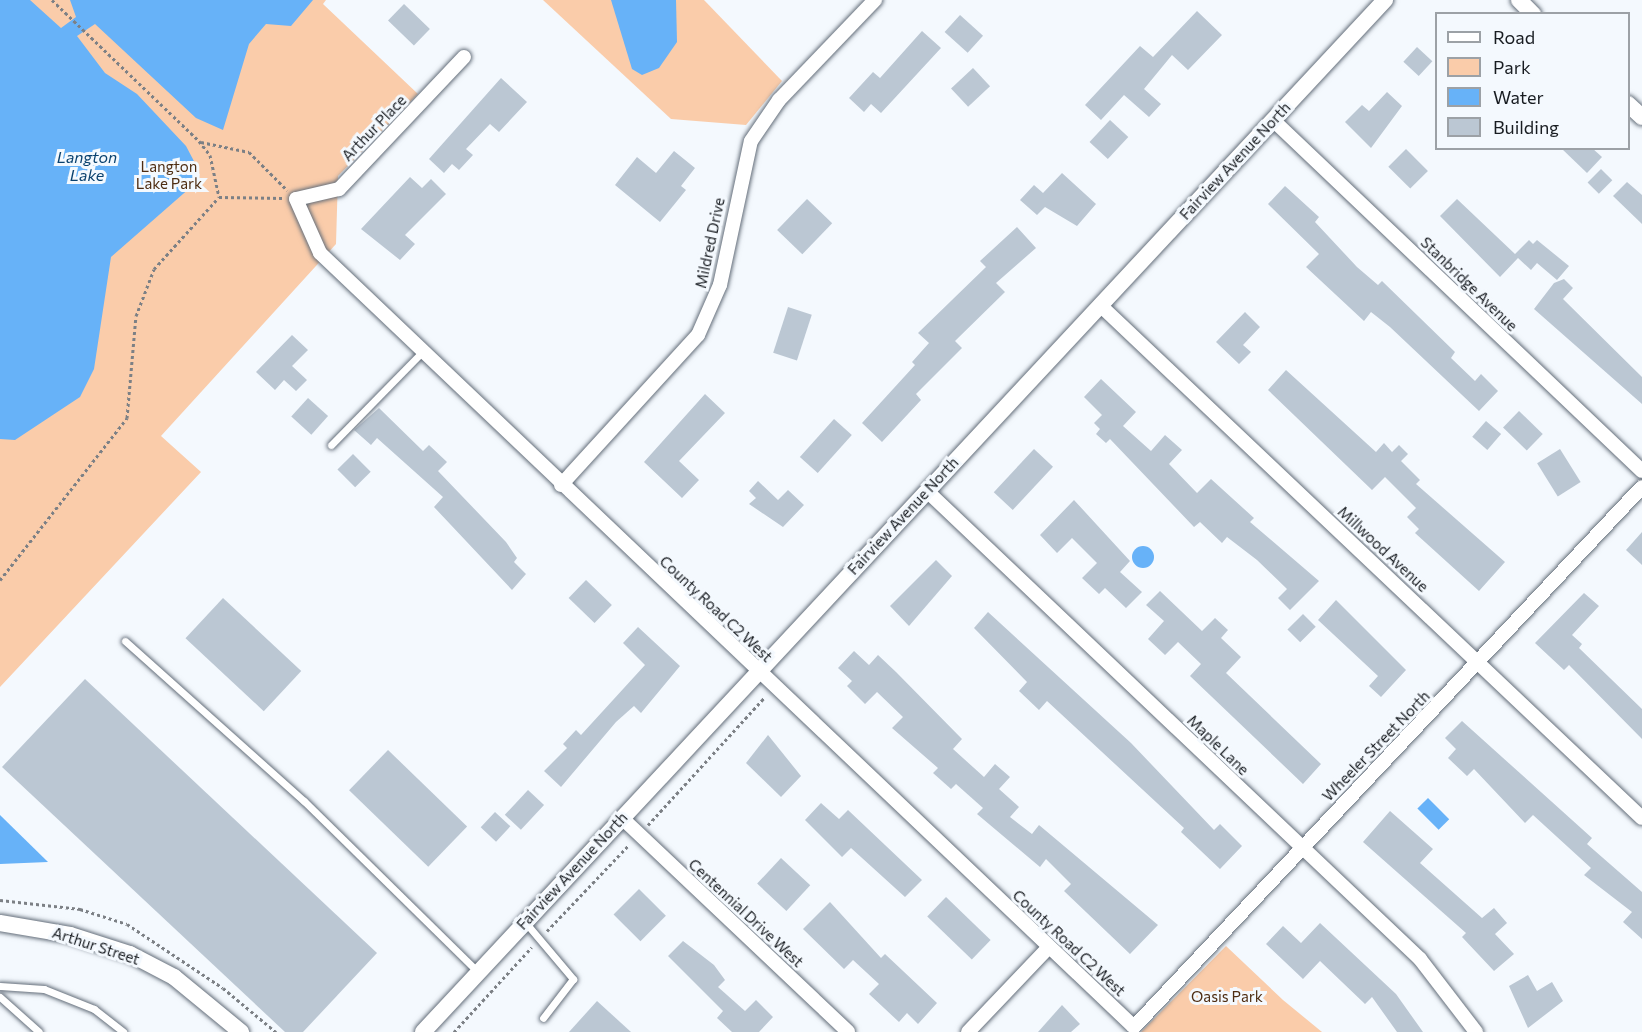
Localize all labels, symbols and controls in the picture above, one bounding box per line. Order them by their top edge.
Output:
legend [1435,12,1630,150]
text: Road [1493,26,1535,48]
text: Park [1493,56,1531,78]
text: Water [1493,86,1544,108]
street label: Arthur Place [338,91,410,165]
street label: Fairview Avenue North [1176,99,1294,223]
text: Building [1493,116,1559,138]
water label: Langton Lake [57,147,117,185]
park label: Langton Lake Park [136,157,202,192]
street label: Mildred Drive [692,196,728,290]
street label: Stanbridge Avenue [1417,233,1521,335]
street label: Fairview Avenue North [844,454,962,578]
street label: Millwood Avenue [1334,503,1432,595]
street label: County Road C2 West [656,552,776,666]
street label: Wheeler Street North [1319,687,1433,805]
street label: Maple Lane [1184,711,1252,779]
street label: Fairview Avenue North [513,809,631,933]
street label: Centennial Drive West [685,855,807,971]
street label: County Road C2 West [1009,886,1129,1000]
street label: Arthur Street [50,923,142,969]
park label: Oasis Park [1191,988,1263,1006]

